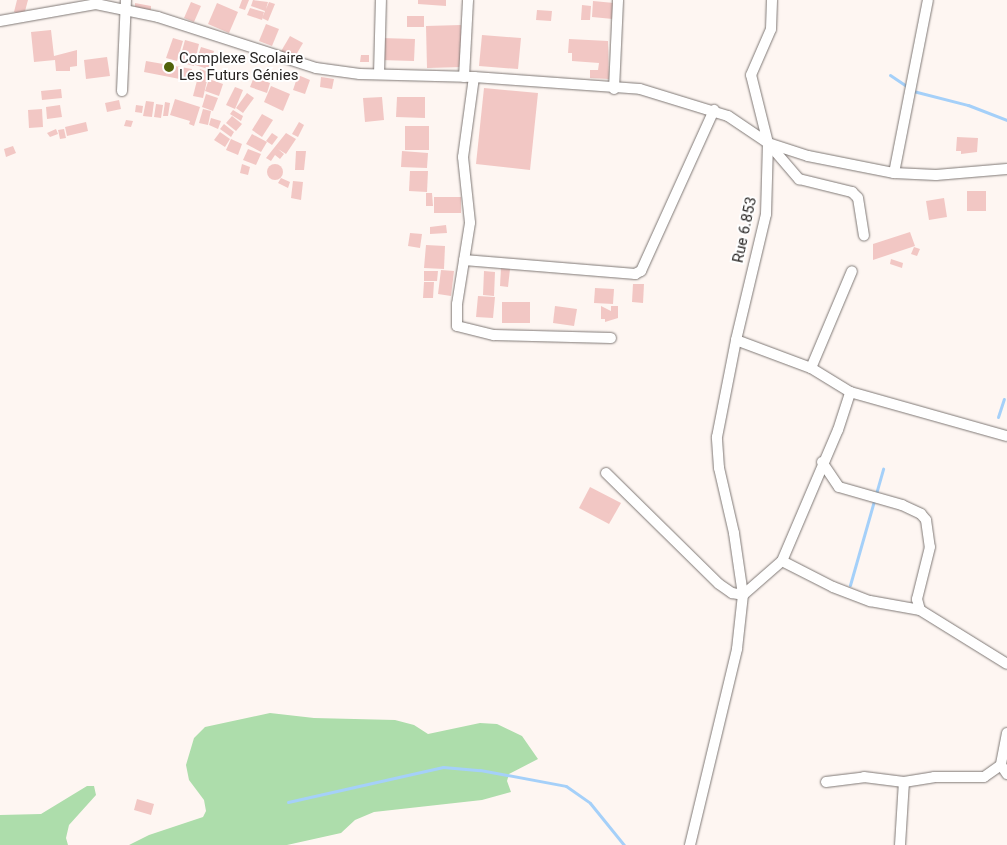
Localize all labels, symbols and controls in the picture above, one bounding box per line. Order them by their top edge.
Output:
place label: Complexe Scolaire Les Futurs Génies [179,49,303,84]
marker: Complexe Scolaire Les Futurs Génies [163,61,175,73]
street label: Rue 6.853 [729,195,761,265]

